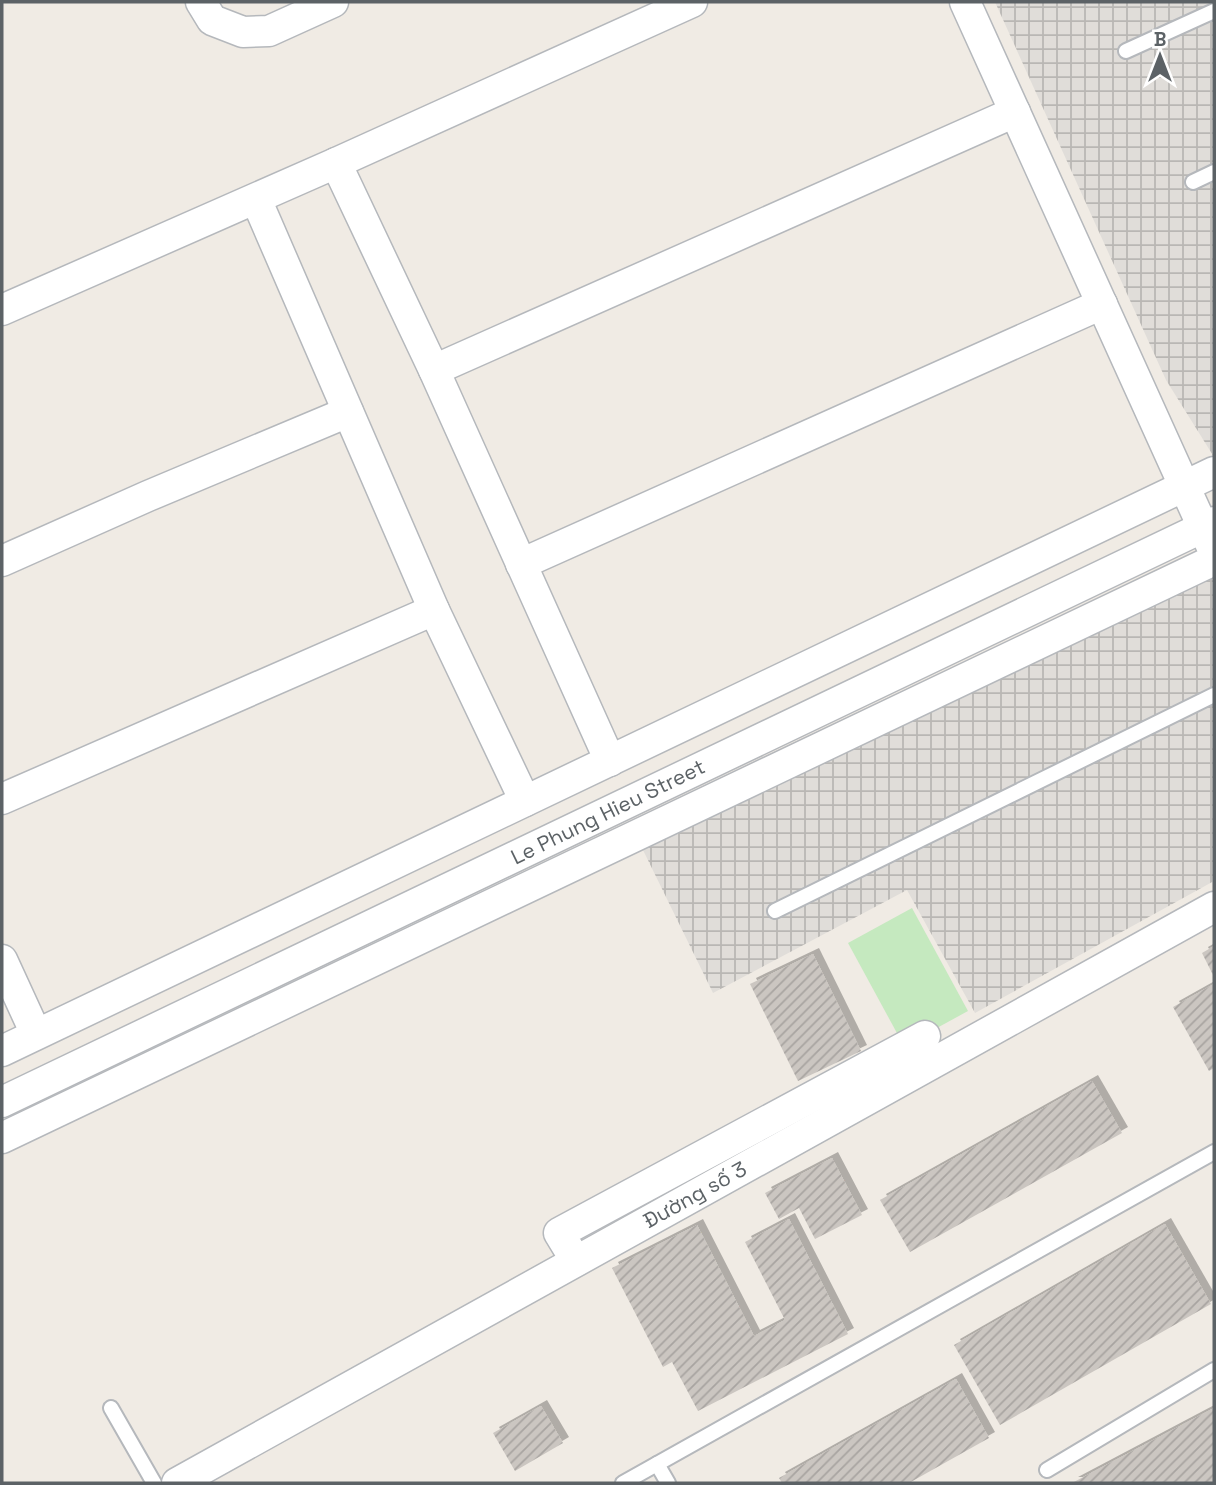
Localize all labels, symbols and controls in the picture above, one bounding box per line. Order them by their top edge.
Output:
north arrow [1125,21,1195,91]
text: B [1154,27,1166,52]
street label: Le Phung Hieu Street [506,753,709,870]
street label: Đường số 3 [638,1155,751,1234]

